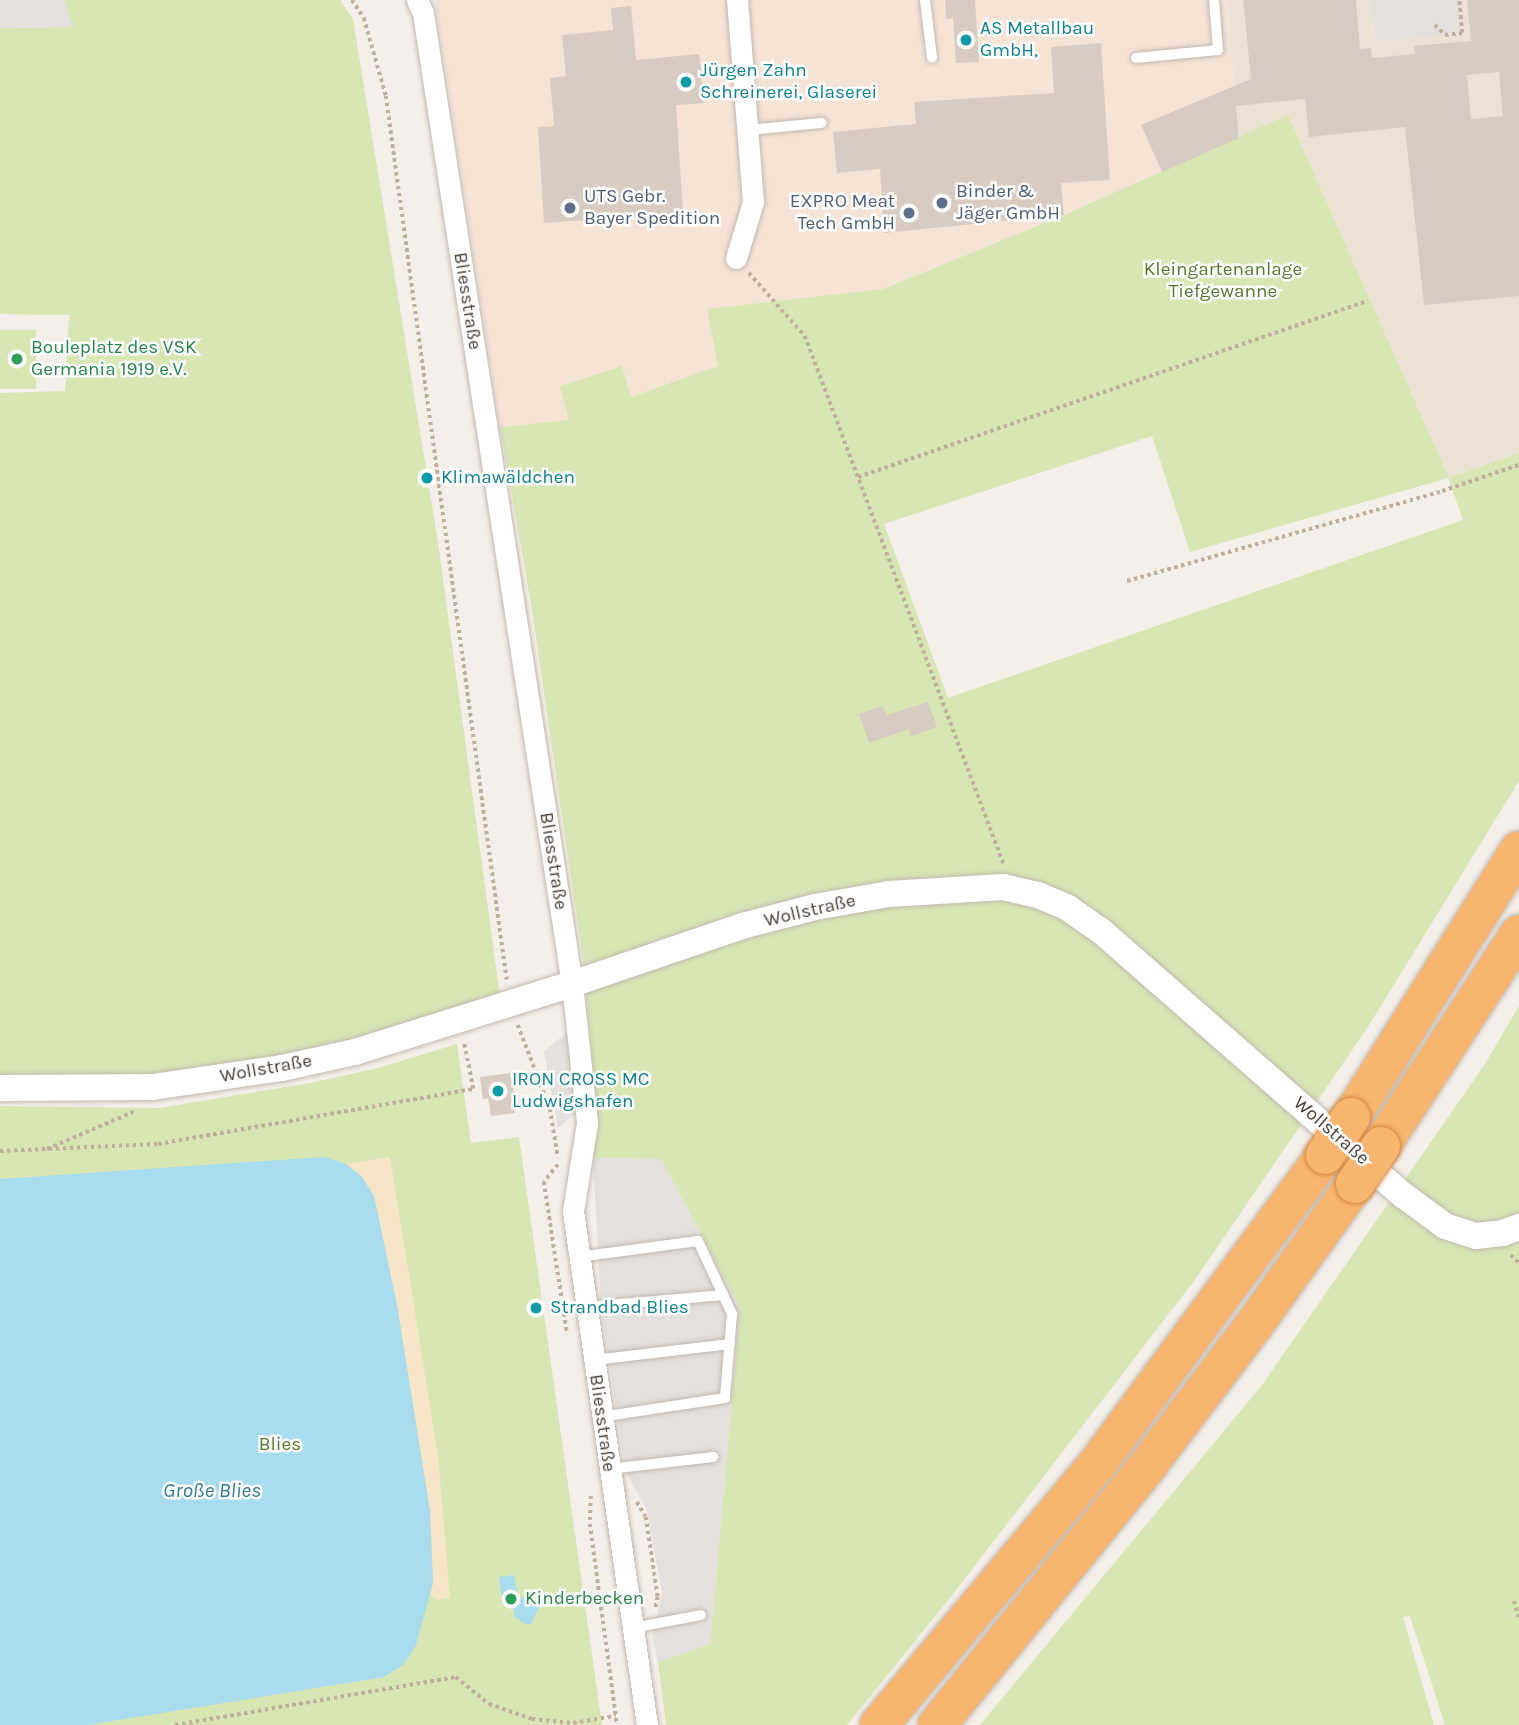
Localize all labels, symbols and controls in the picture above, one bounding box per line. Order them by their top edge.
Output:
place label: AS Metallbau GmbH, [980,18,1094,62]
marker: AS Metallbau GmbH, [958,32,974,48]
place label: Jürgen Zahn Schreinerei, Glaserei [700,60,877,104]
marker: Jürgen Zahn Schreinerei, Glaserei [678,74,694,90]
place label: Binder & Jäger GmbH [956,181,1060,225]
place label: UTS Gebr. Bayer Spedition [584,186,720,230]
place label: EXPRO Meat Tech GmbH [790,191,895,235]
marker: Binder & Jäger GmbH [934,195,950,211]
marker: UTS Gebr. Bayer Spedition [562,200,578,216]
marker: EXPRO Meat Tech GmbH [901,205,917,221]
street label: Bliesstraße [448,251,486,351]
park label: Kleingartenanlage Tiefgewanne [1144,259,1302,303]
place label: Bouleplatz des VSK Germania 1919 e.V. [31,337,197,381]
marker: Bouleplatz des VSK Germania 1919 e.V. [9,351,25,367]
place label: Klimawäldchen [441,467,575,489]
marker: Klimawäldchen [419,470,435,486]
street label: Bliesstraße [534,811,572,911]
street label: Wollstraße [762,889,858,933]
street label: Wollstraße [218,1050,314,1088]
place label: IRON CROSS MC Ludwigshafen [512,1069,650,1113]
marker: IRON CROSS MC Ludwigshafen [490,1083,506,1099]
street label: Wollstraße [1288,1092,1374,1170]
place label: Strandbad Blies [550,1297,689,1319]
marker: Strandbad Blies [528,1300,544,1316]
street label: Bliesstraße [584,1373,620,1473]
park label: Blies [259,1434,301,1456]
water label: Große Blies [163,1477,261,1503]
place label: Kinderbecken [525,1588,644,1610]
marker: Kinderbecken [503,1591,519,1607]

